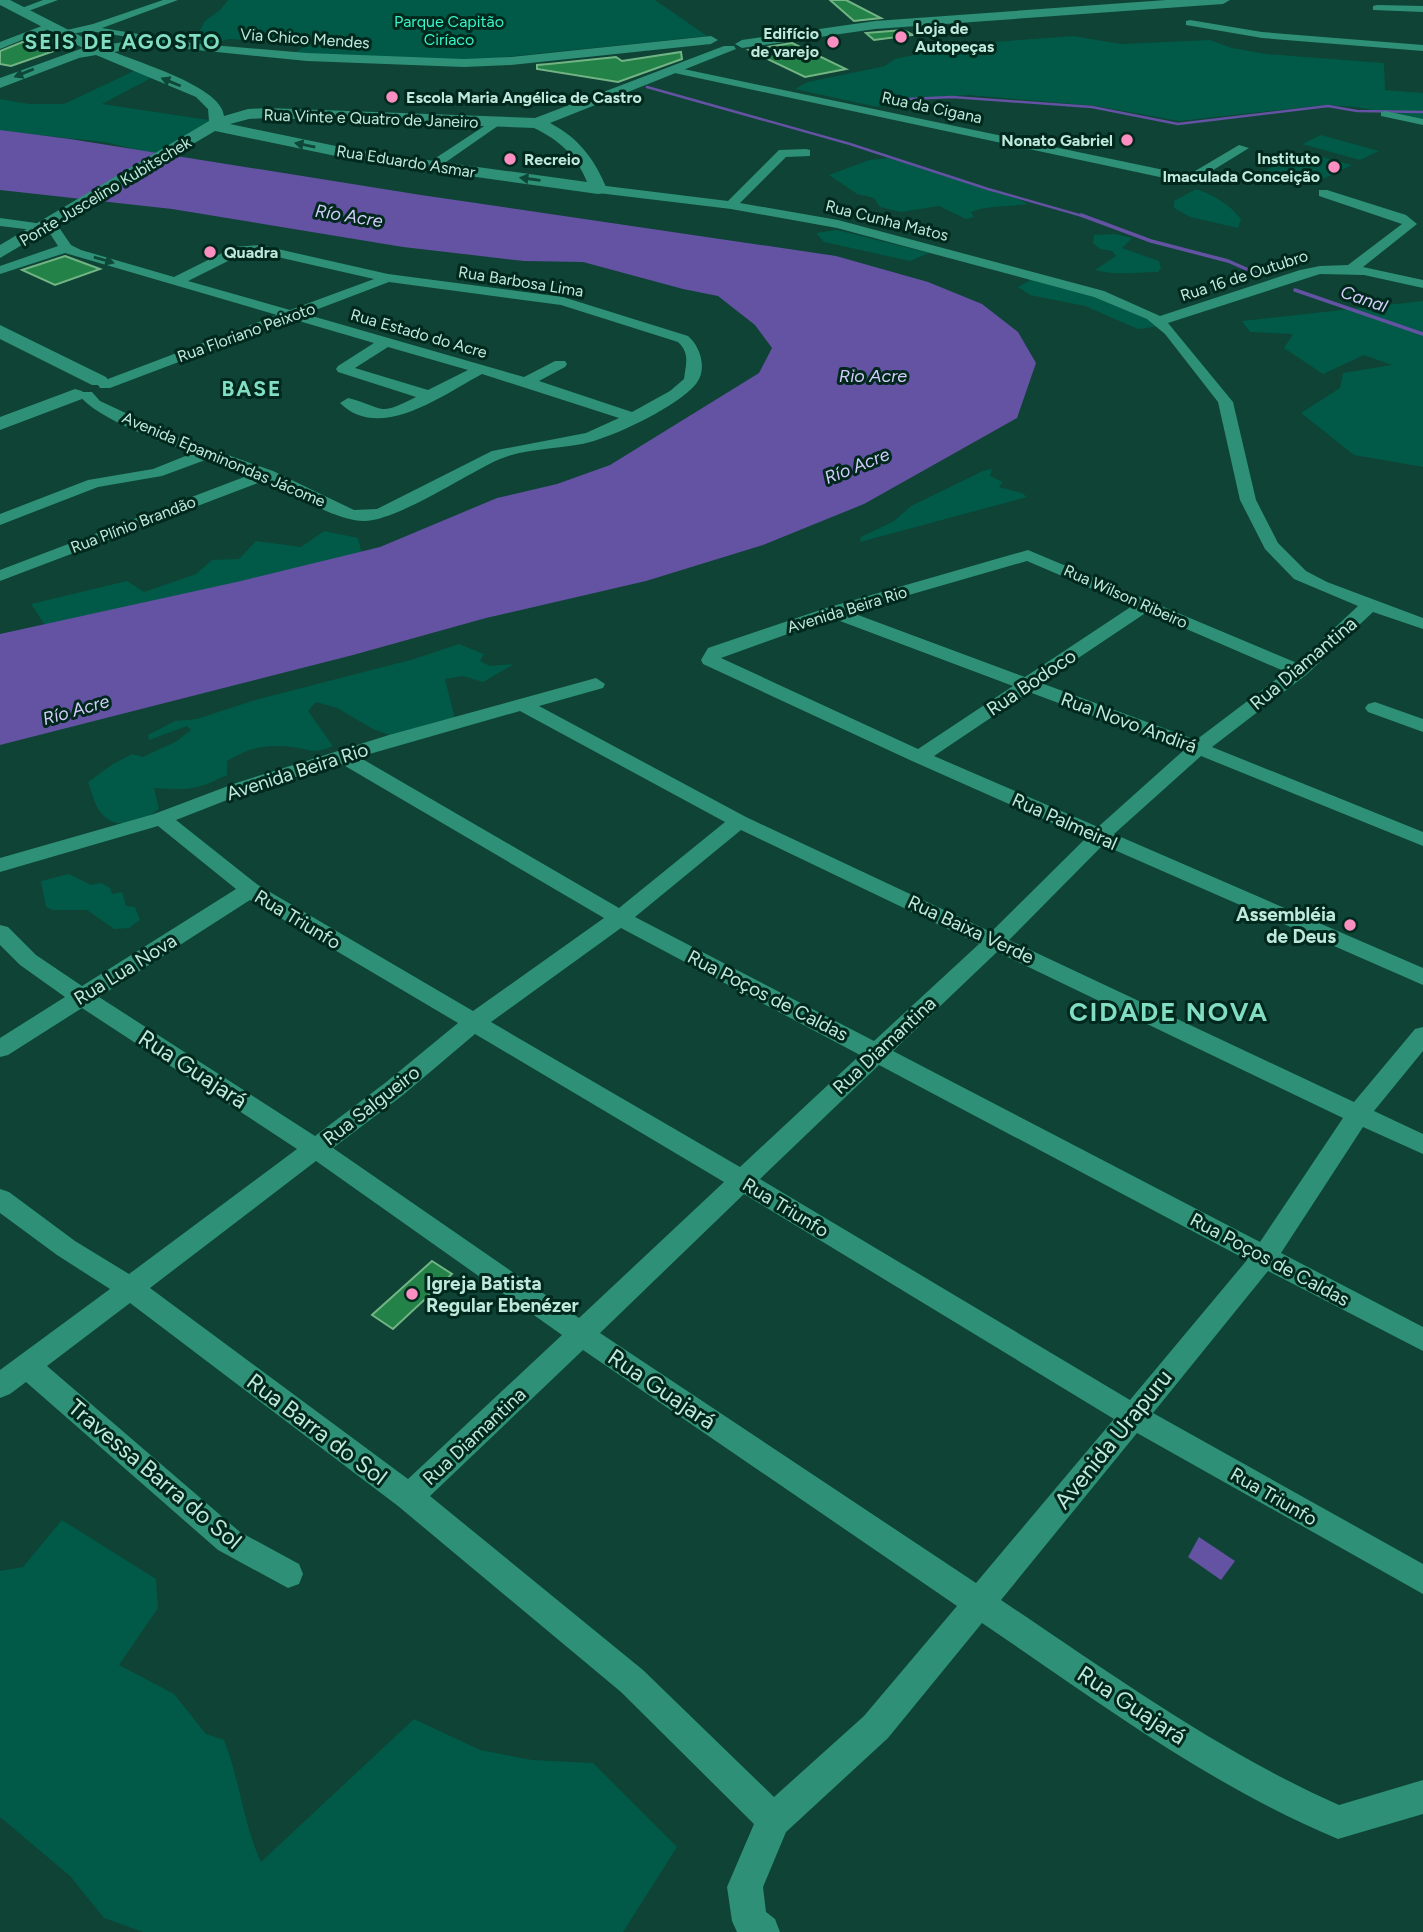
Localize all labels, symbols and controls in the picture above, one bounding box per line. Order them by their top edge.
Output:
park label: Parque Capitão Ciríaco [394,12,504,49]
place label: Loja de Autopeças [915,19,995,56]
street label: Via Chico Mendes [240,24,370,53]
place label: Edifício de varejo [751,24,819,61]
district label: SEIS DE AGOSTO [25,29,221,54]
marker: Loja de Autopeças [893,29,909,45]
marker: Edifício de varejo [825,34,841,50]
one-way arrow [13,68,34,79]
one-way arrow [160,76,181,87]
place label: Escola Maria Angélica de Castro [406,88,642,107]
street label: Rua da Cigana [880,88,984,127]
marker: Escola Maria Angélica de Castro [384,89,400,105]
street label: Rua Vinte e Quatro de Janeiro [263,105,479,132]
place label: Nonato Gabriel [1001,131,1113,150]
street label: Ponte Juscelino Kubitschek [16,132,195,250]
marker: Nonato Gabriel [1119,132,1135,148]
one-way arrow [294,139,316,150]
street label: Rua Eduardo Asmar [335,141,477,182]
place label: Instituto Imaculada Conceição [1162,149,1320,186]
place label: Recreio [524,150,580,169]
marker: Recreio [502,151,518,167]
marker: Instituto Imaculada Conceição [1326,159,1342,175]
one-way arrow [519,174,541,185]
street label: Rua Cunha Matos [823,196,950,245]
water label: Río Acre [314,200,385,232]
place label: Quadra [224,243,278,262]
marker: Quadra [202,244,218,260]
street label: Rua 16 de Outubro [1178,246,1310,305]
one-way arrow [94,256,115,266]
street label: Rua Barbosa Lima [457,262,585,301]
water label: Canal [1338,281,1391,318]
street label: Rua Floriano Peixoto [175,299,318,366]
street label: Rua Estado do Acre [349,305,489,362]
water label: Rio Acre [839,365,907,387]
district label: BASE [222,376,282,401]
street label: Avenida Epaminondas Jácome [119,408,328,511]
water label: Río Acre [821,443,893,489]
street label: Rua Plínio Brandão [68,492,198,557]
street label: Rua Wilson Ribeiro [1061,561,1191,632]
street label: Avenida Beira Rio [785,582,909,637]
street label: Rua Diamantina [1245,612,1361,715]
street label: Rua Bodoco [982,644,1080,721]
street label: Rua Novo Andirá [1058,687,1200,758]
water label: Río Acre [40,690,112,730]
street label: Avenida Beira Rio [223,738,371,805]
street label: Rua Palmeiral [1009,788,1121,855]
street label: Rua Triunfo [250,885,345,954]
street label: Rua Baixa Verde [904,890,1038,969]
place label: Assembléia de Deus [1236,903,1336,948]
marker: Assembléia de Deus [1342,917,1358,933]
street label: Rua Lua Nova [70,929,181,1010]
street label: Rua Poços de Caldas [684,945,852,1046]
street label: Rua Diamantina [828,992,941,1099]
district label: CIDADE NOVA [1069,996,1269,1028]
street label: Rua Guajará [133,1023,253,1115]
street label: Rua Salgueiro [318,1060,424,1150]
street label: Rua Triunfo [738,1173,833,1242]
street label: Rua Poços de Caldas [1186,1208,1353,1311]
place label: Igreja Batista Regular Ebenézer [426,1272,579,1317]
marker: Igreja Batista Regular Ebenézer [404,1286,420,1302]
street label: Rua Guajará [603,1343,721,1435]
street label: Avenida Urapuru [1048,1364,1178,1514]
street label: Rua Barra do Sol [241,1367,393,1491]
street label: Rua Diamantina [418,1383,531,1490]
street label: Travessa Barra do Sol [63,1393,247,1555]
street label: Rua Triunfo [1226,1462,1321,1531]
street label: Rua Guajará [1072,1659,1192,1751]

